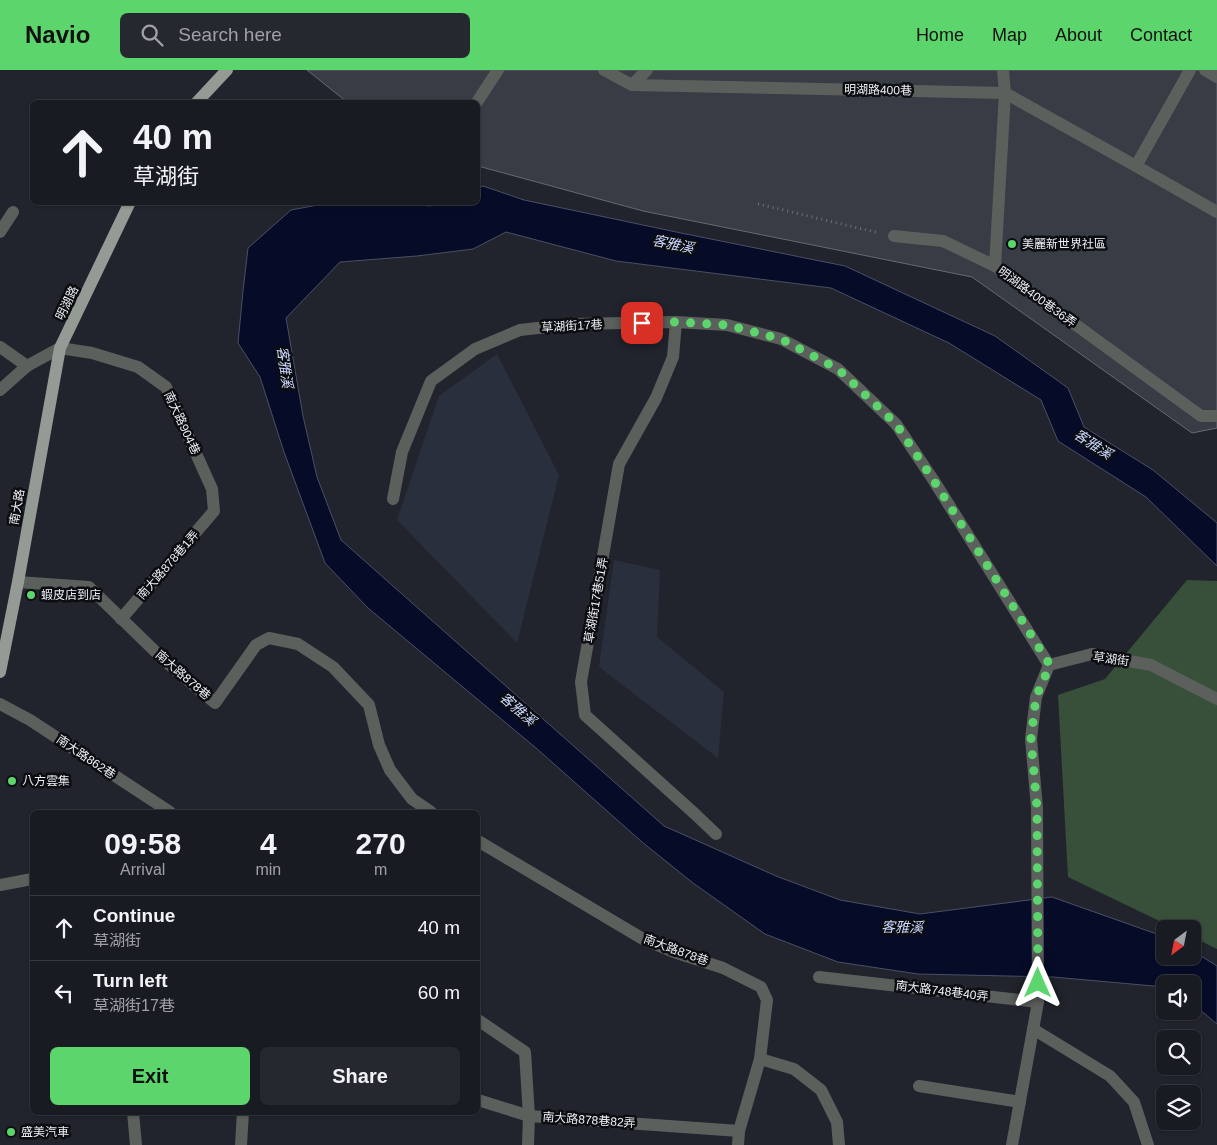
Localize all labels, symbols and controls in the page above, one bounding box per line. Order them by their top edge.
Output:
search box [120,13,470,58]
text: Navio [25,21,90,48]
icon: search [138,21,166,49]
text: Search here [178,24,282,45]
text: Home [916,25,964,45]
text: Map [992,25,1027,45]
text: About [1055,25,1102,45]
text: Contact [1130,25,1192,45]
street label: 明湖路400巷 [844,82,912,98]
text: 40 m [133,117,213,156]
icon: ahead [50,120,115,185]
text: 草湖街 [133,164,199,189]
water label: 客雅溪 [651,232,697,257]
place label: 美麗新世界社區 [1022,237,1106,251]
marker: 美麗新世界社區 [1006,238,1018,250]
street label: 明湖路400巷36弄 [995,264,1079,330]
street label: 明湖路 [53,284,81,322]
pin [621,302,663,344]
icon: arrive [628,309,656,337]
street label: 草湖街17巷 [541,317,603,335]
water label: 客雅溪 [274,345,296,391]
street label: 南大路904巷 [161,389,203,457]
water label: 客雅溪 [1071,426,1117,463]
street label: 南大路 [7,488,27,526]
street label: 南大路878巷1弄 [134,528,202,602]
street label: 草湖街17巷51弄 [582,556,610,644]
place label: 蝦皮店到店 [41,588,101,602]
marker: 蝦皮店到店 [25,589,37,601]
street label: 南大路878巷 [153,647,213,703]
street label: 草湖街 [1092,650,1130,668]
water label: 客雅溪 [497,689,541,730]
street label: 南大路862巷 [54,732,118,782]
place label: 八方雲集 [22,774,70,788]
marker: 八方雲集 [6,775,18,787]
text: 09:58 [104,827,181,860]
text: 4 [260,827,277,860]
text: 270 [356,827,406,860]
text: Arrival [120,861,165,878]
text: min [255,861,281,878]
text: m [374,861,387,878]
text: Continue [93,905,175,926]
icon: ahead [50,914,78,942]
text: 40 m [418,917,460,938]
water label: 客雅溪 [881,919,925,935]
north arrow [1156,920,1201,965]
map controls [1156,920,1201,1130]
text: 草湖街 [93,932,141,949]
street label: 南大路878巷 [642,932,710,968]
position arrow [1011,956,1063,1008]
text: Turn left [93,970,168,991]
button: sound [1156,975,1201,1020]
street label: 南大路748巷40弄 [895,978,989,1004]
icon: left [50,979,78,1007]
text: 60 m [418,982,460,1003]
text: 草湖街17巷 [93,997,175,1014]
button: search [1156,1030,1201,1075]
button: Exit [50,1047,250,1105]
button: Share [260,1047,460,1105]
button: layers [1156,1085,1201,1130]
street label: 南大路878巷82弄 [542,1110,636,1130]
place label: 盛美汽車 [21,1125,69,1139]
marker: 盛美汽車 [5,1126,17,1138]

